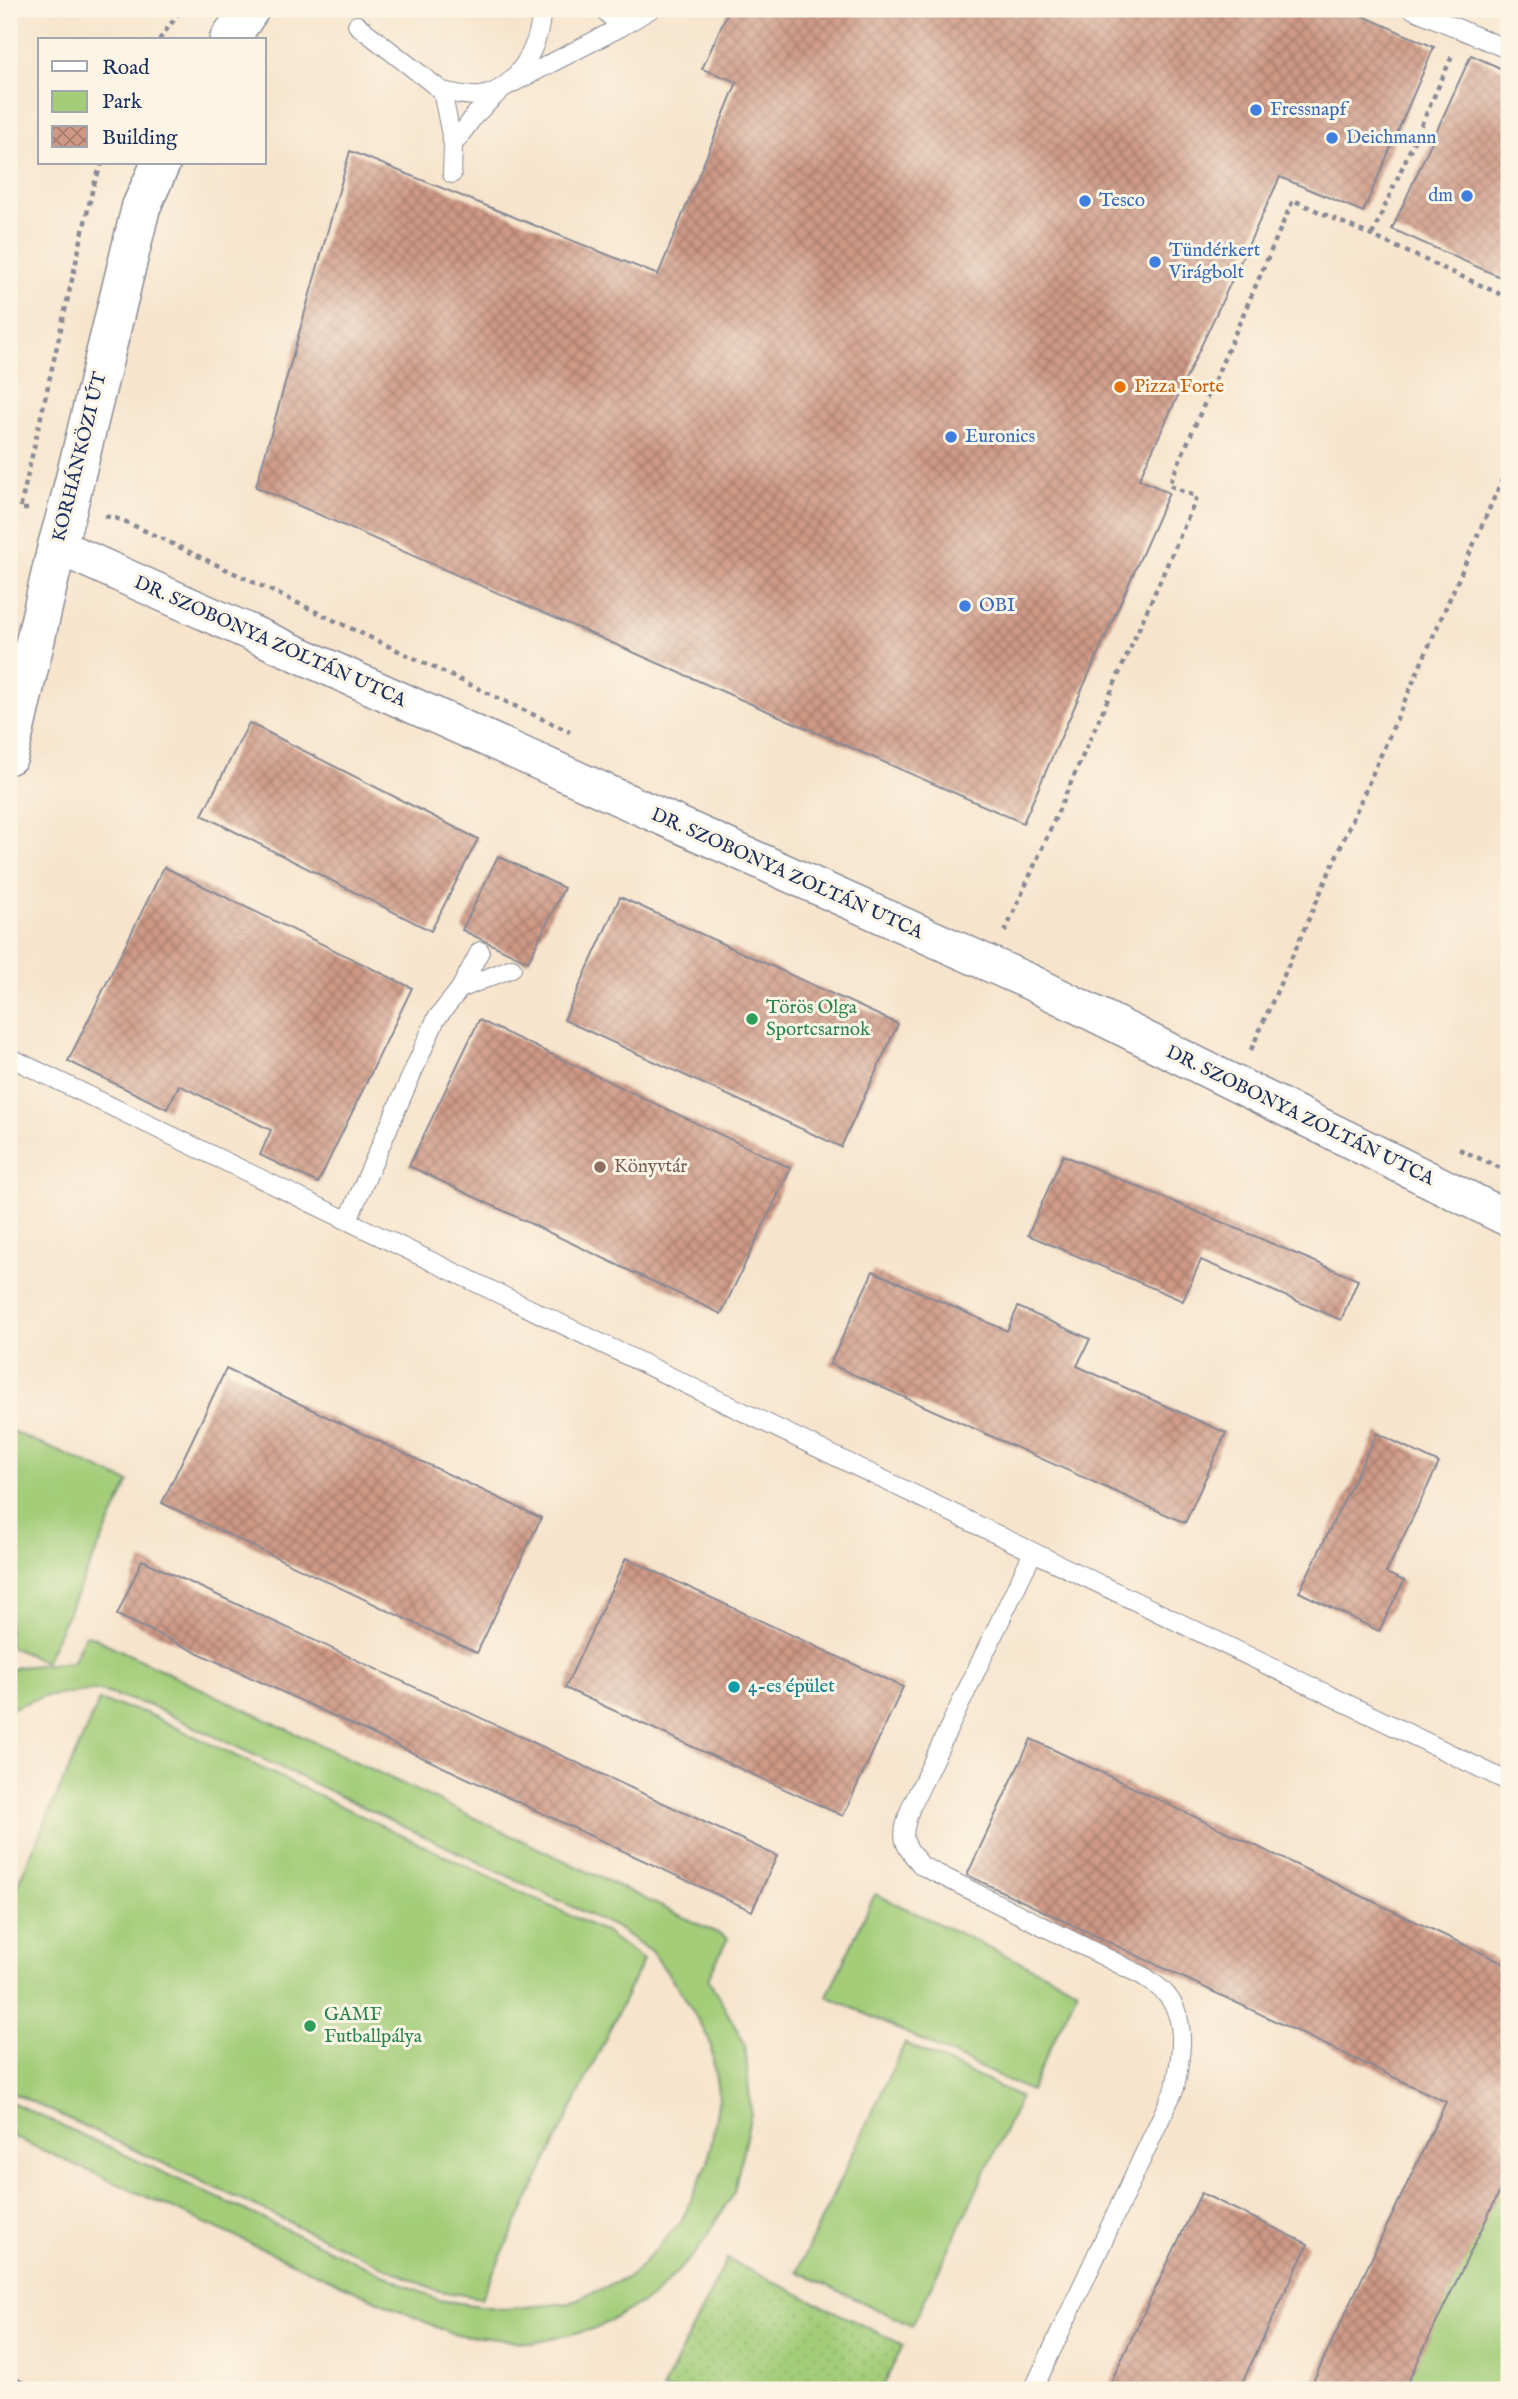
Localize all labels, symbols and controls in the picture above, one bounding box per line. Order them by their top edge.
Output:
legend [38,38,266,164]
text: Road [102,55,150,82]
text: Park [102,89,143,116]
place label: Fressnapf [1270,98,1349,122]
marker: Fressnapf [1248,102,1264,118]
text: Building [102,125,178,152]
place label: Deichmann [1346,126,1436,150]
marker: Deichmann [1324,130,1340,146]
place label: dm [1428,184,1453,208]
marker: dm [1459,188,1475,204]
place label: Tesco [1099,189,1145,213]
marker: Tesco [1077,193,1093,209]
place label: Tündérkert Virágbolt [1168,239,1261,285]
marker: Tündérkert Virágbolt [1147,254,1163,270]
street label: KORHÁNKÖZI ÚT [46,369,113,544]
place label: Pizza Forte [1134,375,1225,399]
marker: Pizza Forte [1112,379,1128,395]
place label: Euronics [965,425,1035,449]
marker: Euronics [943,429,959,445]
street label: DR. SZOBONYA ZOLTÁN UTCA [130,570,411,713]
place label: OBI [979,594,1015,618]
marker: OBI [957,598,973,614]
street label: DR. SZOBONYA ZOLTÁN UTCA [647,802,928,945]
place label: Törös Olga Sportcsarnok [766,996,871,1042]
marker: Törös Olga Sportcsarnok [744,1011,760,1027]
street label: DR. SZOBONYA ZOLTÁN UTCA [1162,1040,1439,1192]
place label: Könyvtár [614,1155,687,1179]
marker: Könyvtár [592,1159,608,1175]
place label: 4-es épület [748,1675,835,1699]
marker: 4-es épület [726,1679,742,1695]
place label: GAMF Futballpálya [324,2003,423,2049]
marker: GAMF Futballpálya [302,2018,318,2034]

